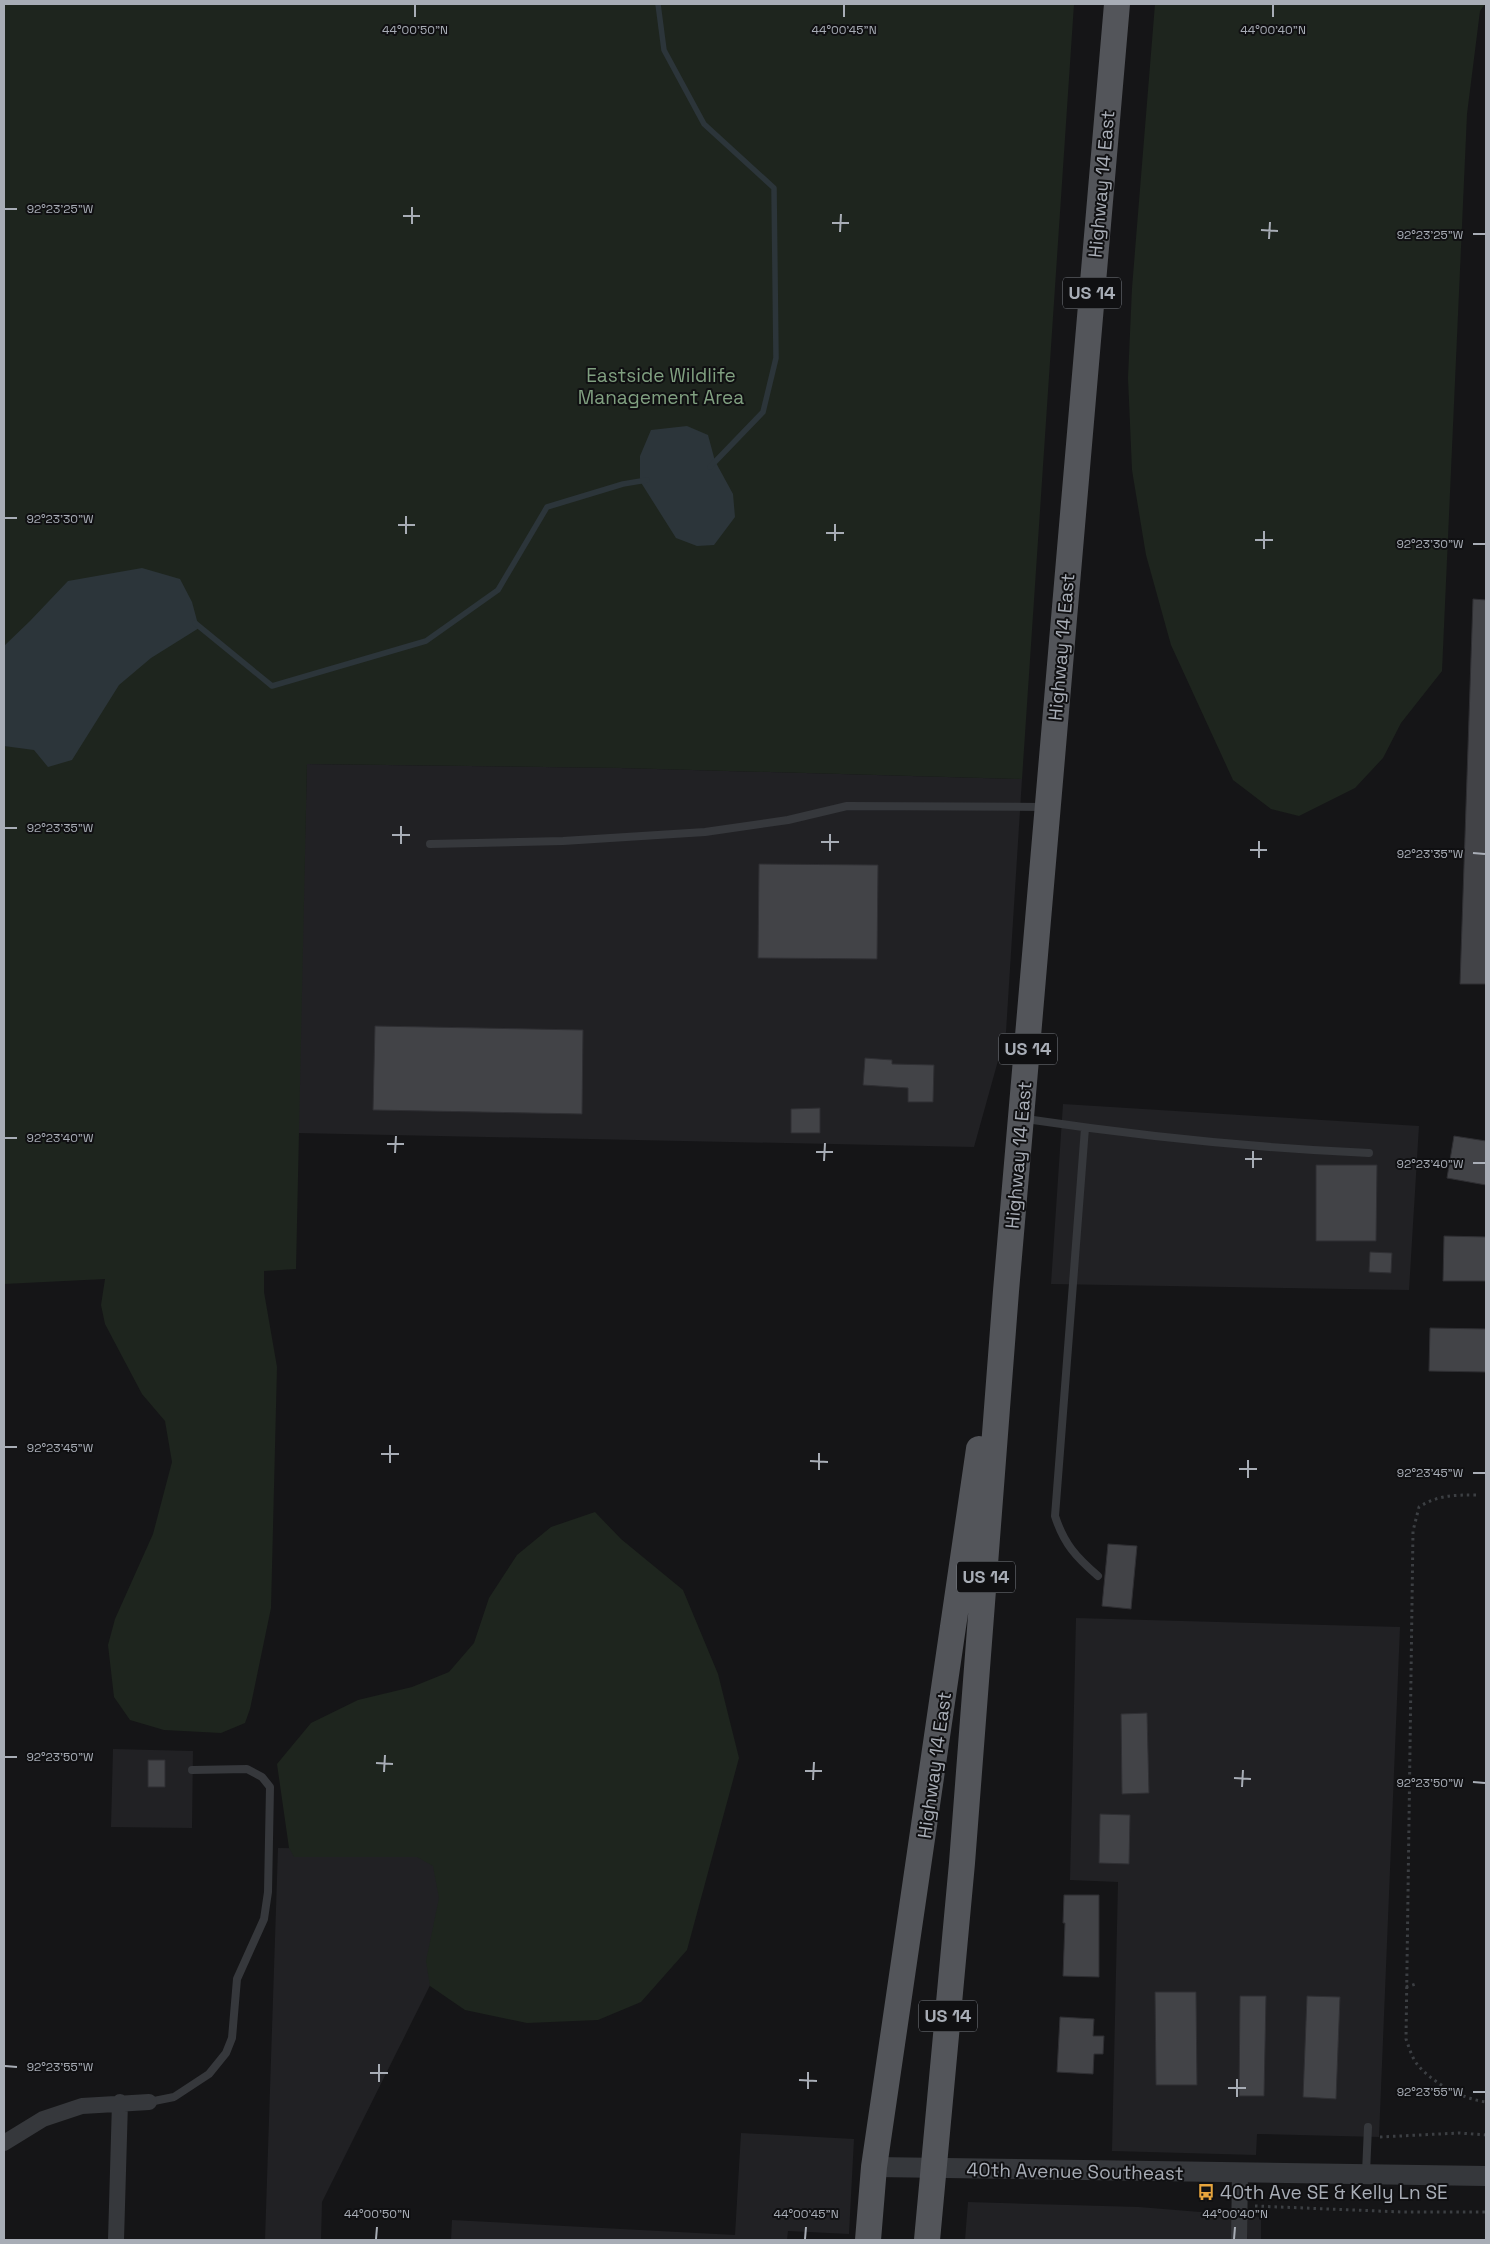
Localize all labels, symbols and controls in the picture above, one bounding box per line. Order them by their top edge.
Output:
text: 44°00'50"N [382,22,448,38]
text: 44°00'45"N [811,22,877,38]
text: 44°00'40"N [1240,22,1306,38]
street label: Highway 14 East [1083,109,1120,259]
text: 92°23'25"W [27,201,94,217]
text: 92°23'25"W [1397,227,1464,243]
road number: US 14 [1063,278,1121,308]
park label: Eastside Wildlife Management Area [578,363,744,410]
text: 92°23'30"W [26,511,94,527]
text: 92°23'30"W [1396,536,1464,552]
street label: Highway 14 East [1043,572,1080,722]
text: 92°23'35"W [27,820,94,836]
text: 92°23'35"W [1397,846,1464,862]
road number: US 14 [999,1034,1057,1064]
street label: Highway 14 East [1000,1080,1037,1230]
text: 92°23'40"W [27,1130,94,1146]
text: 92°23'40"W [1397,1156,1464,1172]
text: 92°23'45"W [27,1440,94,1456]
text: 92°23'45"W [1397,1465,1464,1481]
road number: US 14 [957,1561,1015,1592]
street label: Highway 14 East [912,1690,957,1840]
text: 92°23'50"W [26,1749,94,1765]
text: 92°23'50"W [1396,1775,1464,1791]
road number: US 14 [919,2000,977,2032]
text: 92°23'55"W [27,2059,94,2075]
text: 92°23'55"W [1397,2084,1464,2100]
street label: 40th Avenue Southeast [966,2157,1184,2186]
place label: 40th Ave SE & Kelly Ln SE [1220,2180,1448,2205]
bus stop icon: 40th Ave SE & Kelly Ln SE [1196,2182,1216,2202]
text: 44°00'50"N [344,2206,410,2222]
text: 44°00'45"N [773,2206,839,2222]
text: 44°00'40"N [1202,2206,1268,2222]

